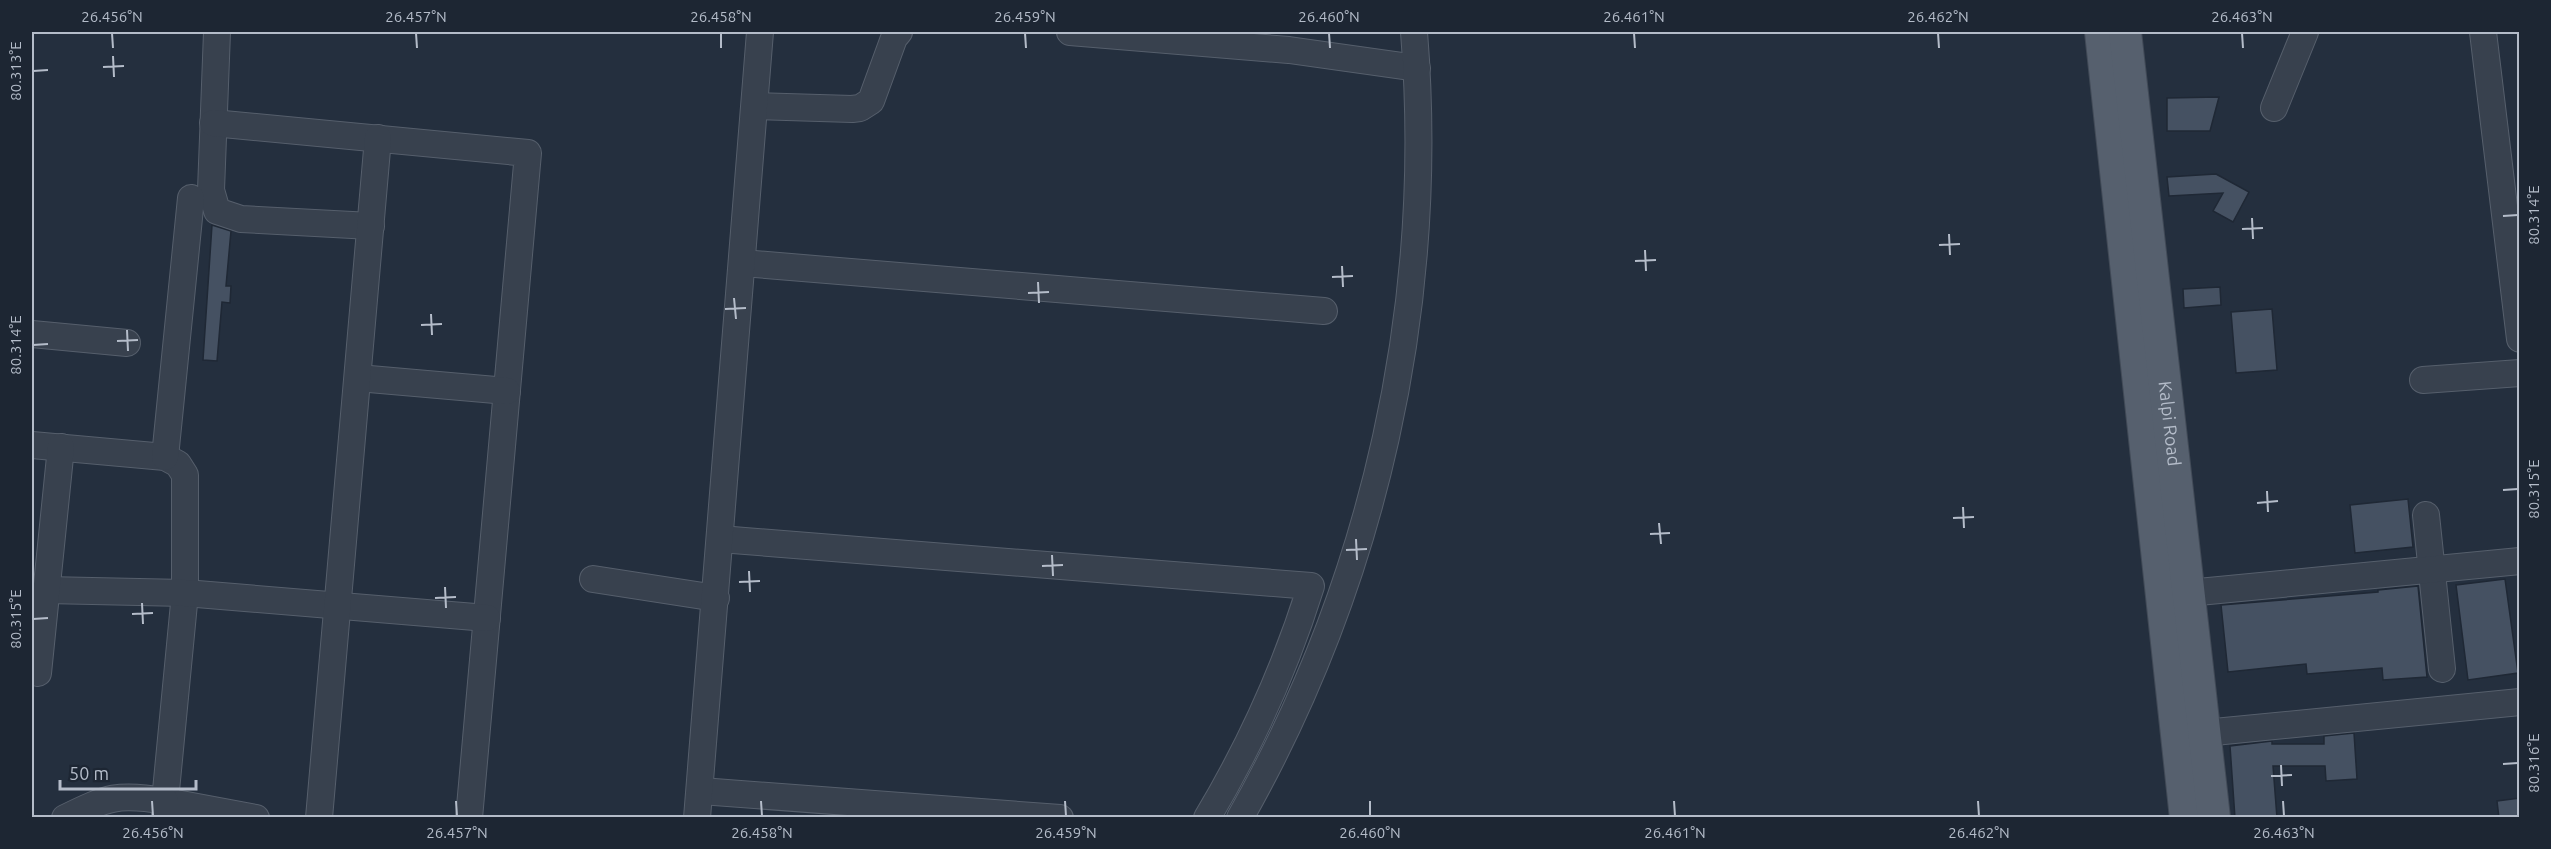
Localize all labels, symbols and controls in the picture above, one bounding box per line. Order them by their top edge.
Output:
text: 26.456°N [81,8,143,25]
text: 26.457°N [385,8,447,25]
text: 26.458°N [690,8,752,25]
text: 26.459°N [994,8,1056,25]
text: 26.460°N [1298,8,1360,25]
text: 26.461°N [1603,8,1665,25]
text: 26.462°N [1907,8,1969,25]
text: 26.463°N [2211,8,2273,25]
text: 80.313°E [7,41,24,101]
text: 80.314°E [2525,185,2542,245]
text: 80.314°E [7,315,24,375]
street label: Kalpi Road [2156,380,2185,467]
text: 80.315°E [2525,459,2542,519]
text: 80.315°E [7,589,24,649]
text: 80.316°E [2525,733,2542,793]
scale bar [60,753,196,791]
text: 50 m [69,763,109,783]
text: 26.456°N [122,824,184,841]
text: 26.457°N [426,824,488,841]
text: 26.458°N [731,824,793,841]
text: 26.459°N [1035,824,1097,841]
text: 26.460°N [1339,824,1401,841]
text: 26.461°N [1644,824,1706,841]
text: 26.462°N [1948,824,2010,841]
text: 26.463°N [2253,824,2315,841]

